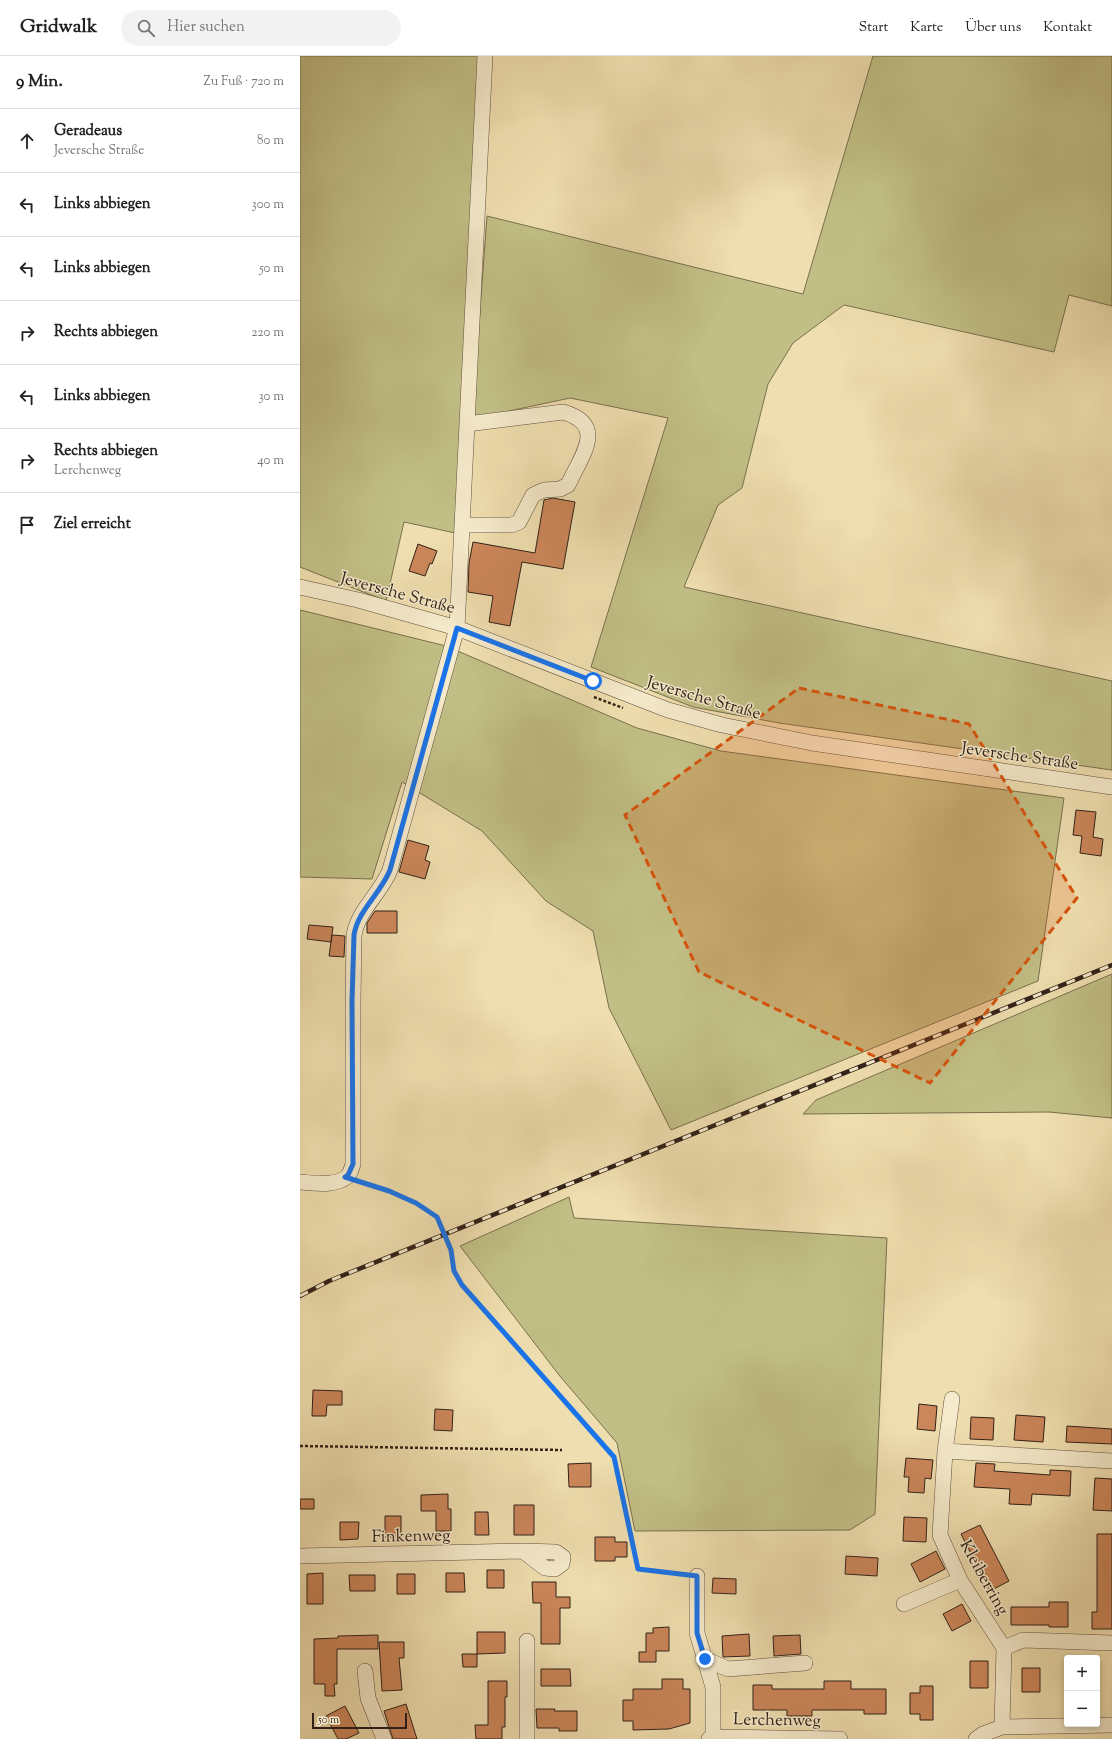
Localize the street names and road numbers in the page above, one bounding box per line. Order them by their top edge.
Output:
street label: Jeversche Straße [336,567,458,621]
street label: Jeversche Straße [642,671,764,727]
street label: Jeversche Straße [959,737,1080,777]
street label: Finkenweg [371,1524,451,1550]
street label: Kleiberring [953,1536,1014,1620]
street label: Lerchenweg [733,1708,821,1734]

